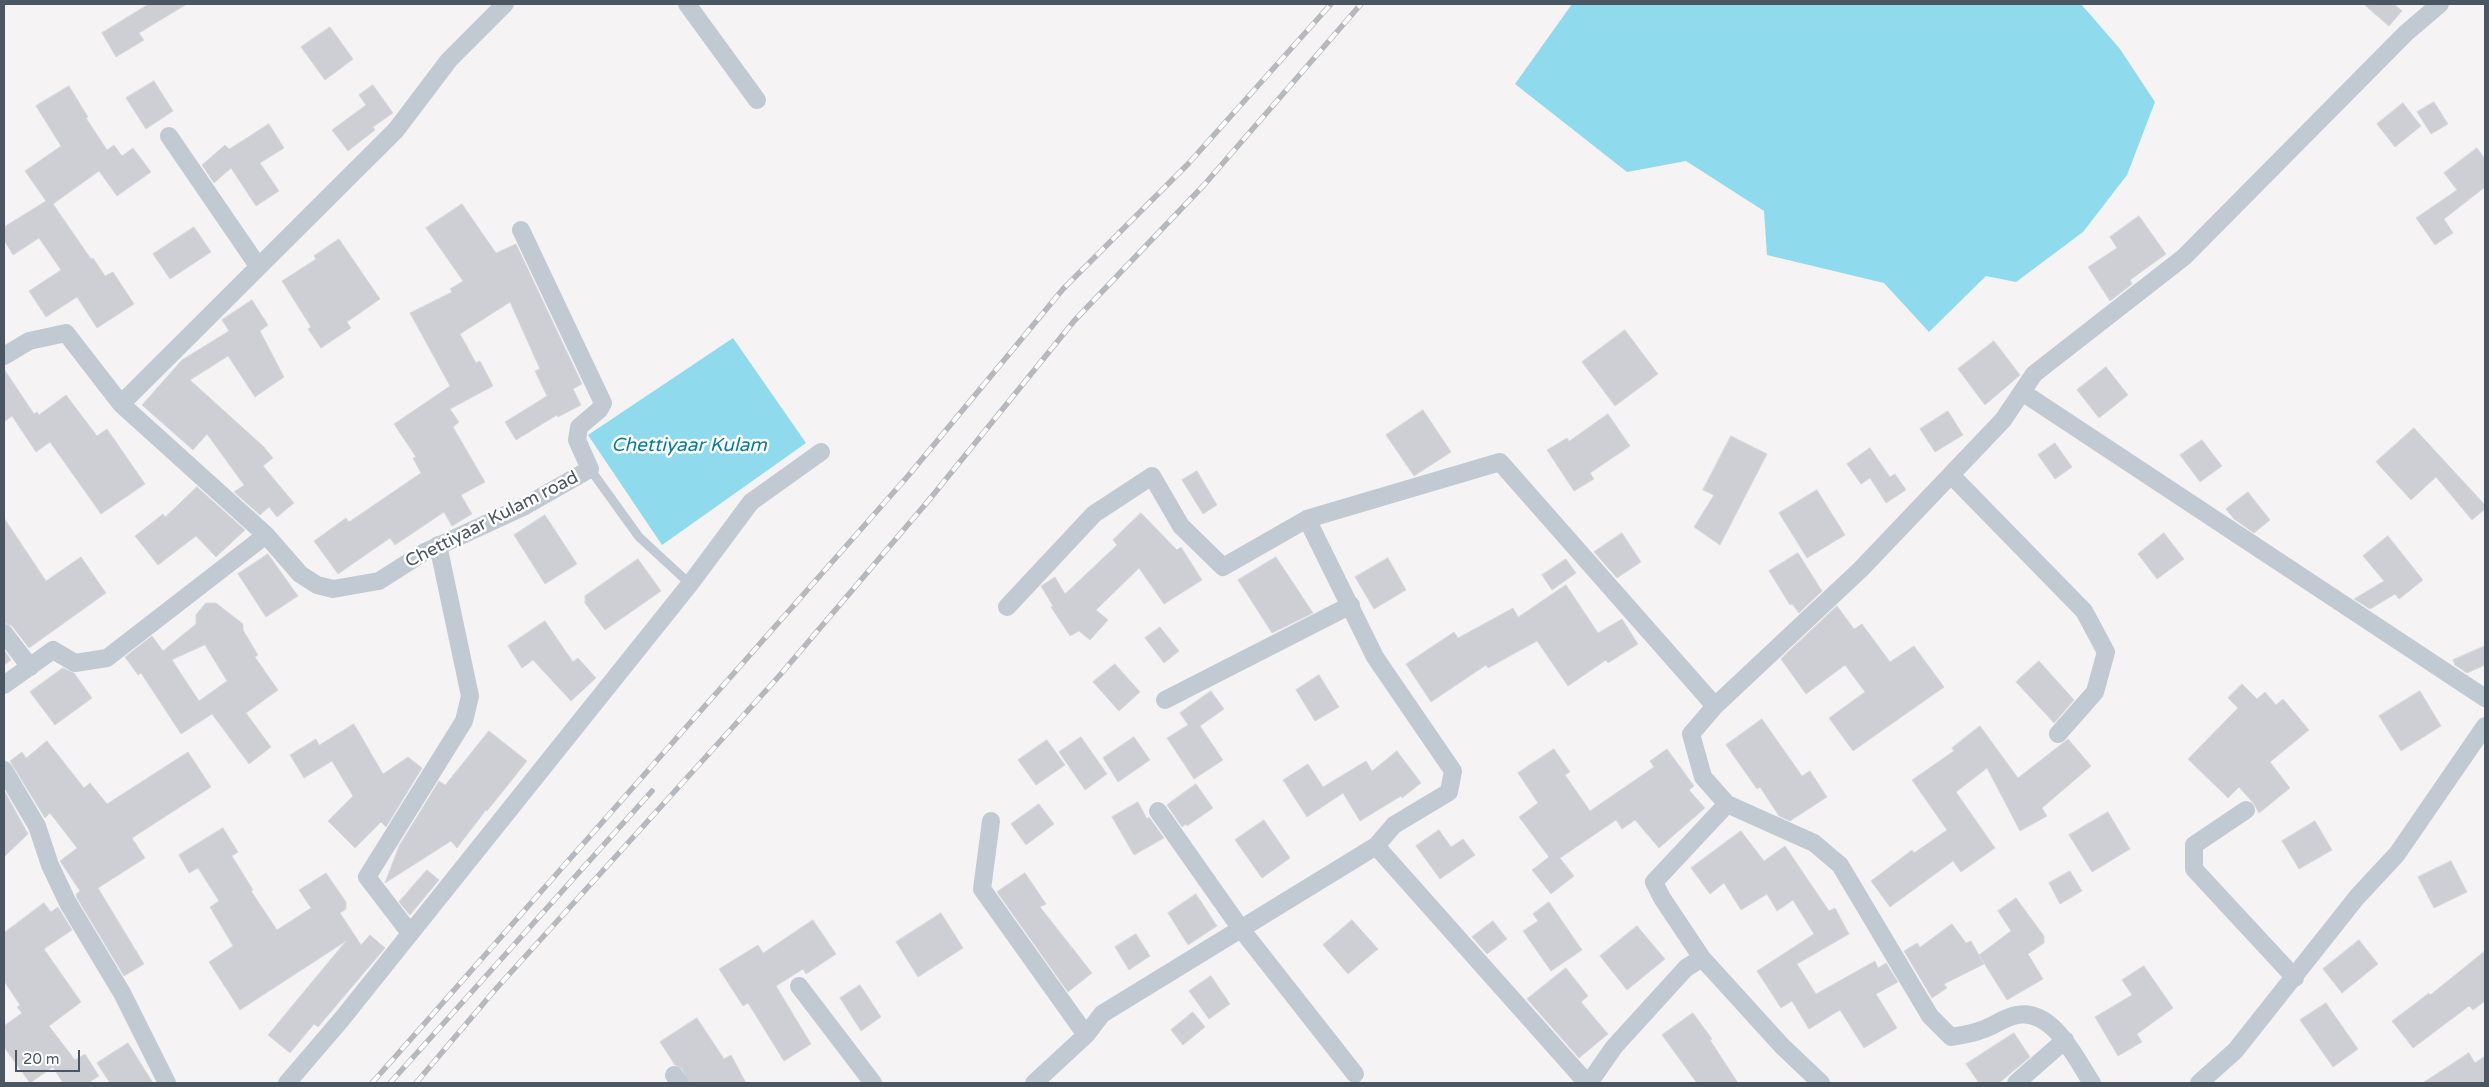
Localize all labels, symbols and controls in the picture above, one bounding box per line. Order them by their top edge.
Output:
water label: Chettiyaar Kulam [611,435,767,457]
street label: Chettiyaar Kulam road [402,467,582,573]
scale bar [18,1040,82,1072]
text: 20 m [23,1050,60,1068]

